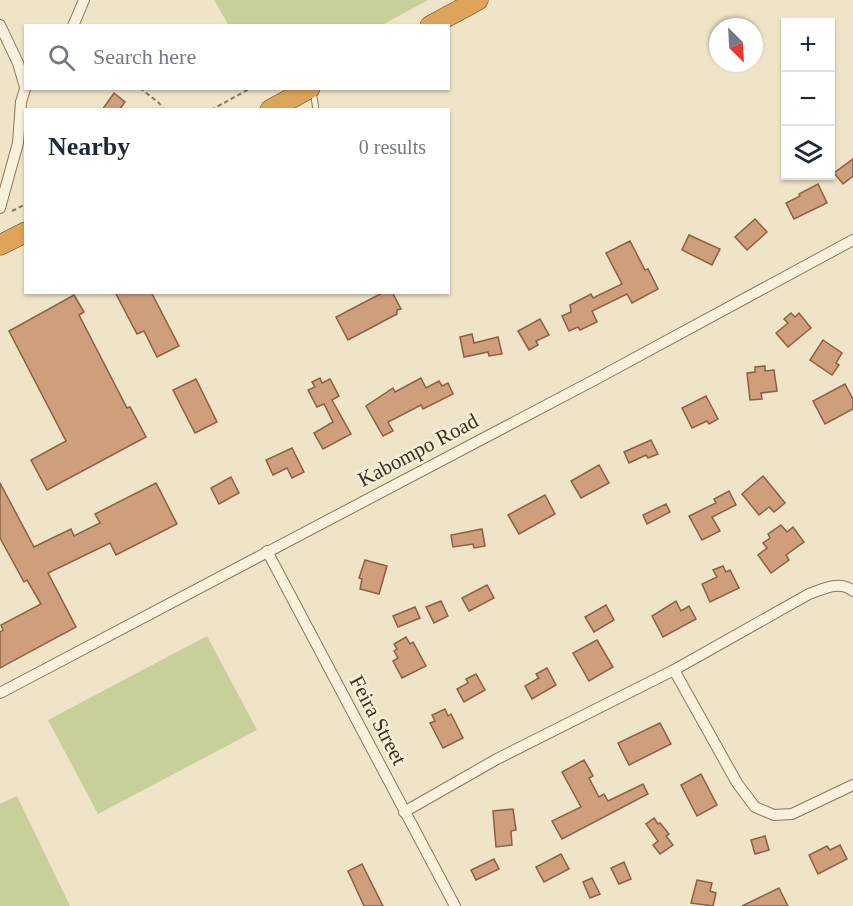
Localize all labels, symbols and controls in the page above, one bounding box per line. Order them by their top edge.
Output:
north arrow [709,18,763,72]
map controls [781,18,835,180]
button: + [781,18,835,72]
search box [24,24,450,90]
icon: search [45,41,78,74]
text: Search here [93,44,196,69]
button: − [781,72,835,126]
button: layers [781,126,835,180]
text: Nearby [48,132,130,161]
text: 0 results [359,136,426,158]
street label: Kabompo Road [354,408,483,492]
street label: Feira Street [345,671,412,769]

